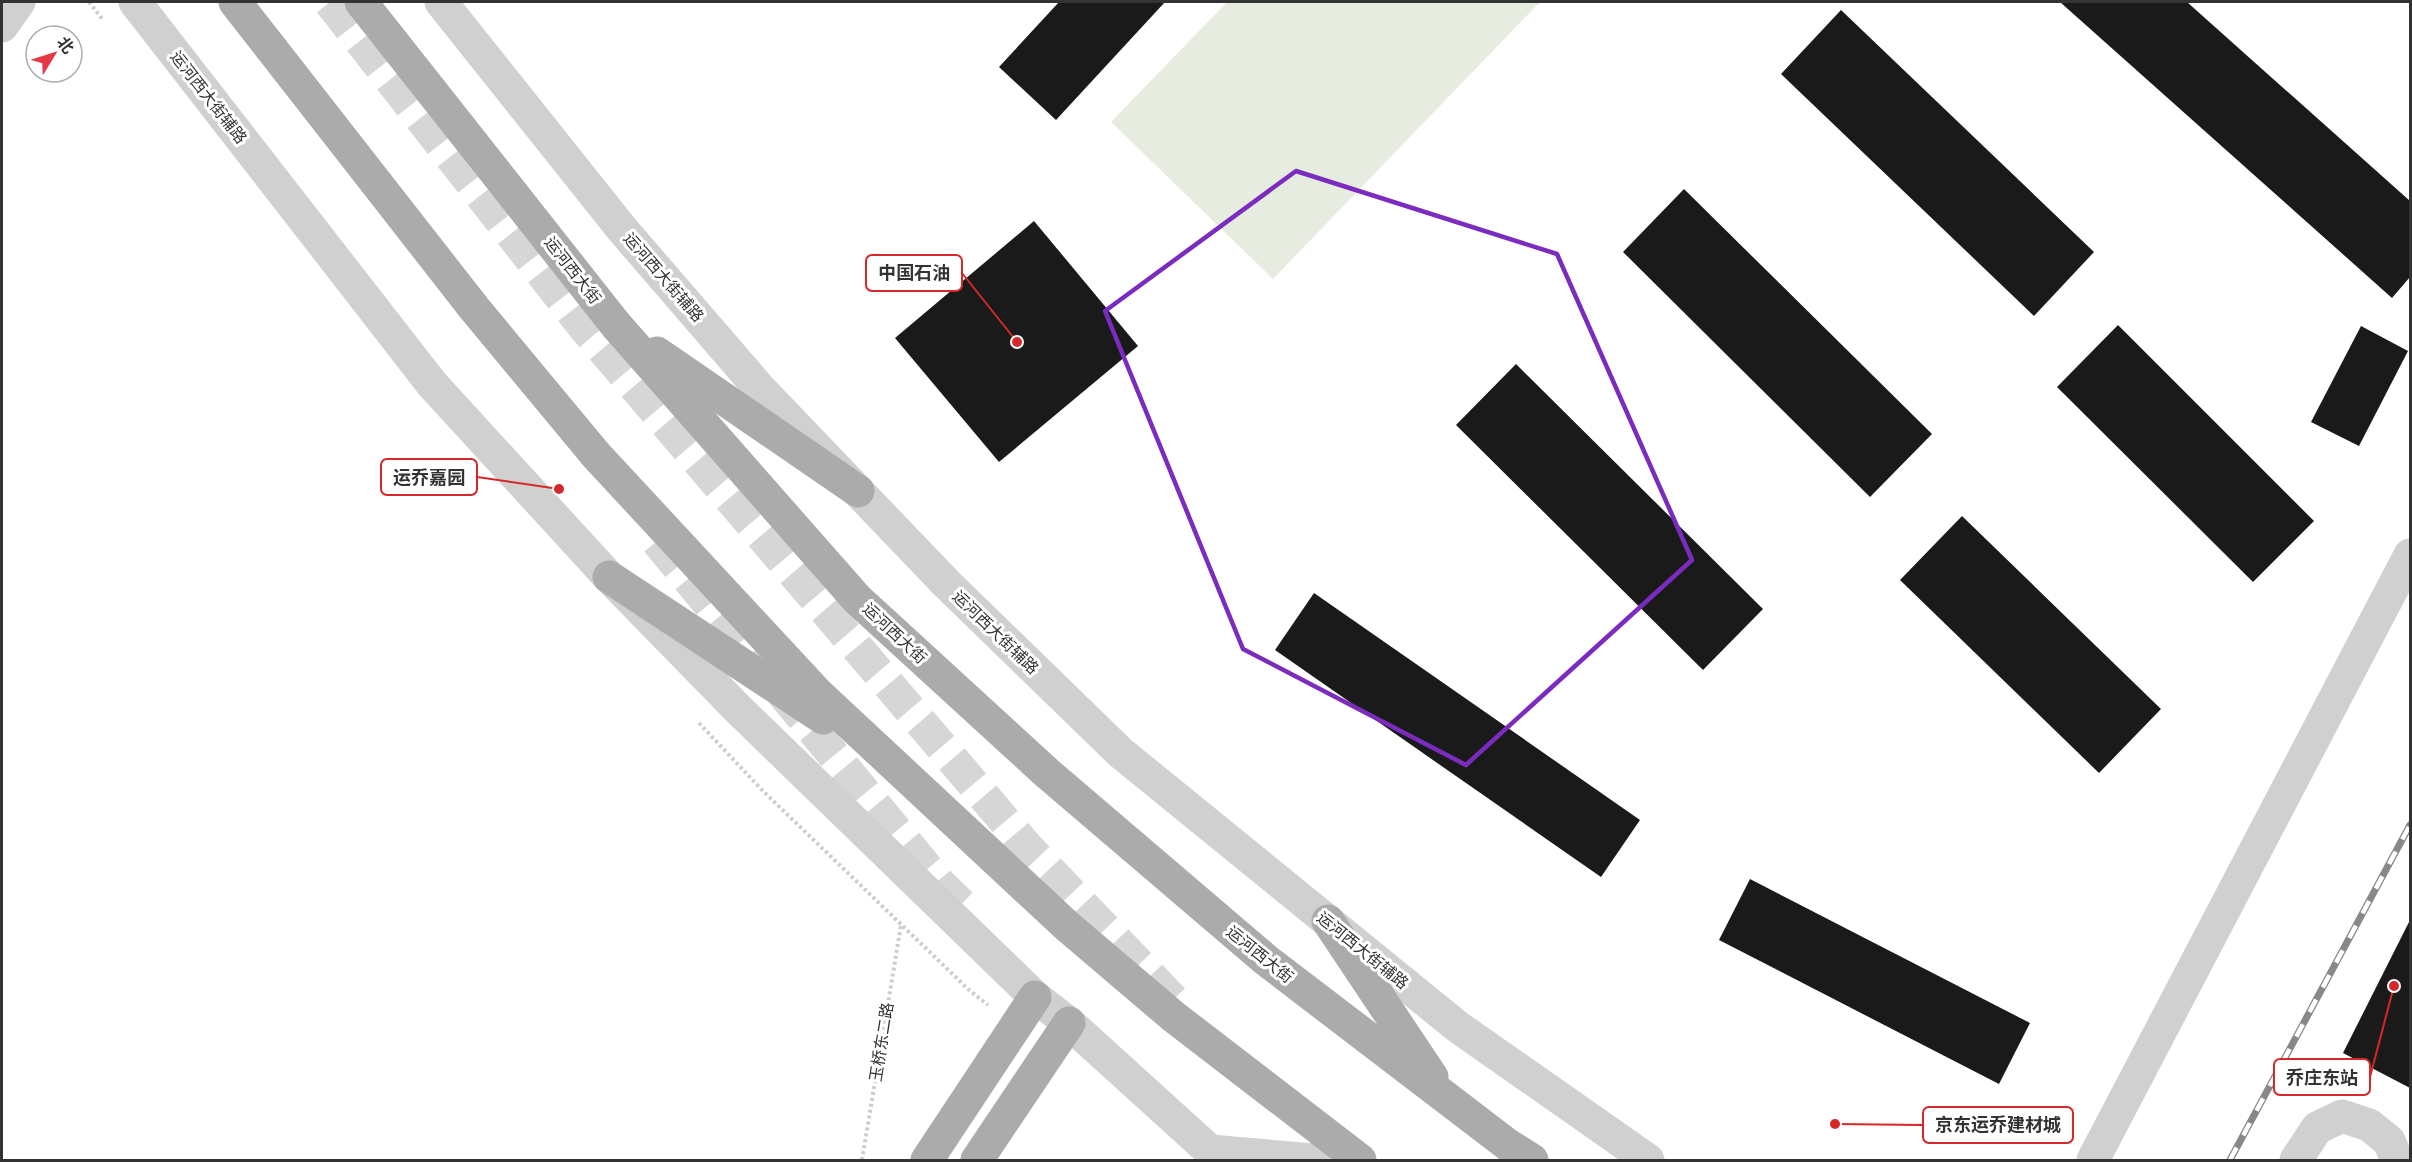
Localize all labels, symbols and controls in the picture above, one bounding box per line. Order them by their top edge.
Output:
north arrow [24,24,84,84]
text: 北 [53,33,78,57]
street label: 运河西大街辅路 [167,47,251,147]
street label: 运河西大街辅路 [620,229,708,326]
street label: 运河西大街 [540,233,605,308]
callout: 中国石油 [866,255,962,291]
text: 中国石油 [878,262,950,284]
callout: 运乔嘉园 [381,459,477,495]
text: 运乔嘉园 [393,467,465,489]
street label: 运河西大街辅路 [949,587,1043,678]
street label: 运河西大街 [859,599,930,668]
street label: 运河西大街辅路 [1313,908,1412,993]
street label: 运河西大街 [1223,922,1297,987]
street label: 玉桥东二路 [866,1001,897,1083]
callout: 乔庄东站 [2274,1059,2370,1095]
text: 乔庄东站 [2286,1067,2358,1089]
callout: 京东运乔建材城 [1923,1107,2073,1143]
text: 京东运乔建材城 [1935,1114,2061,1136]

